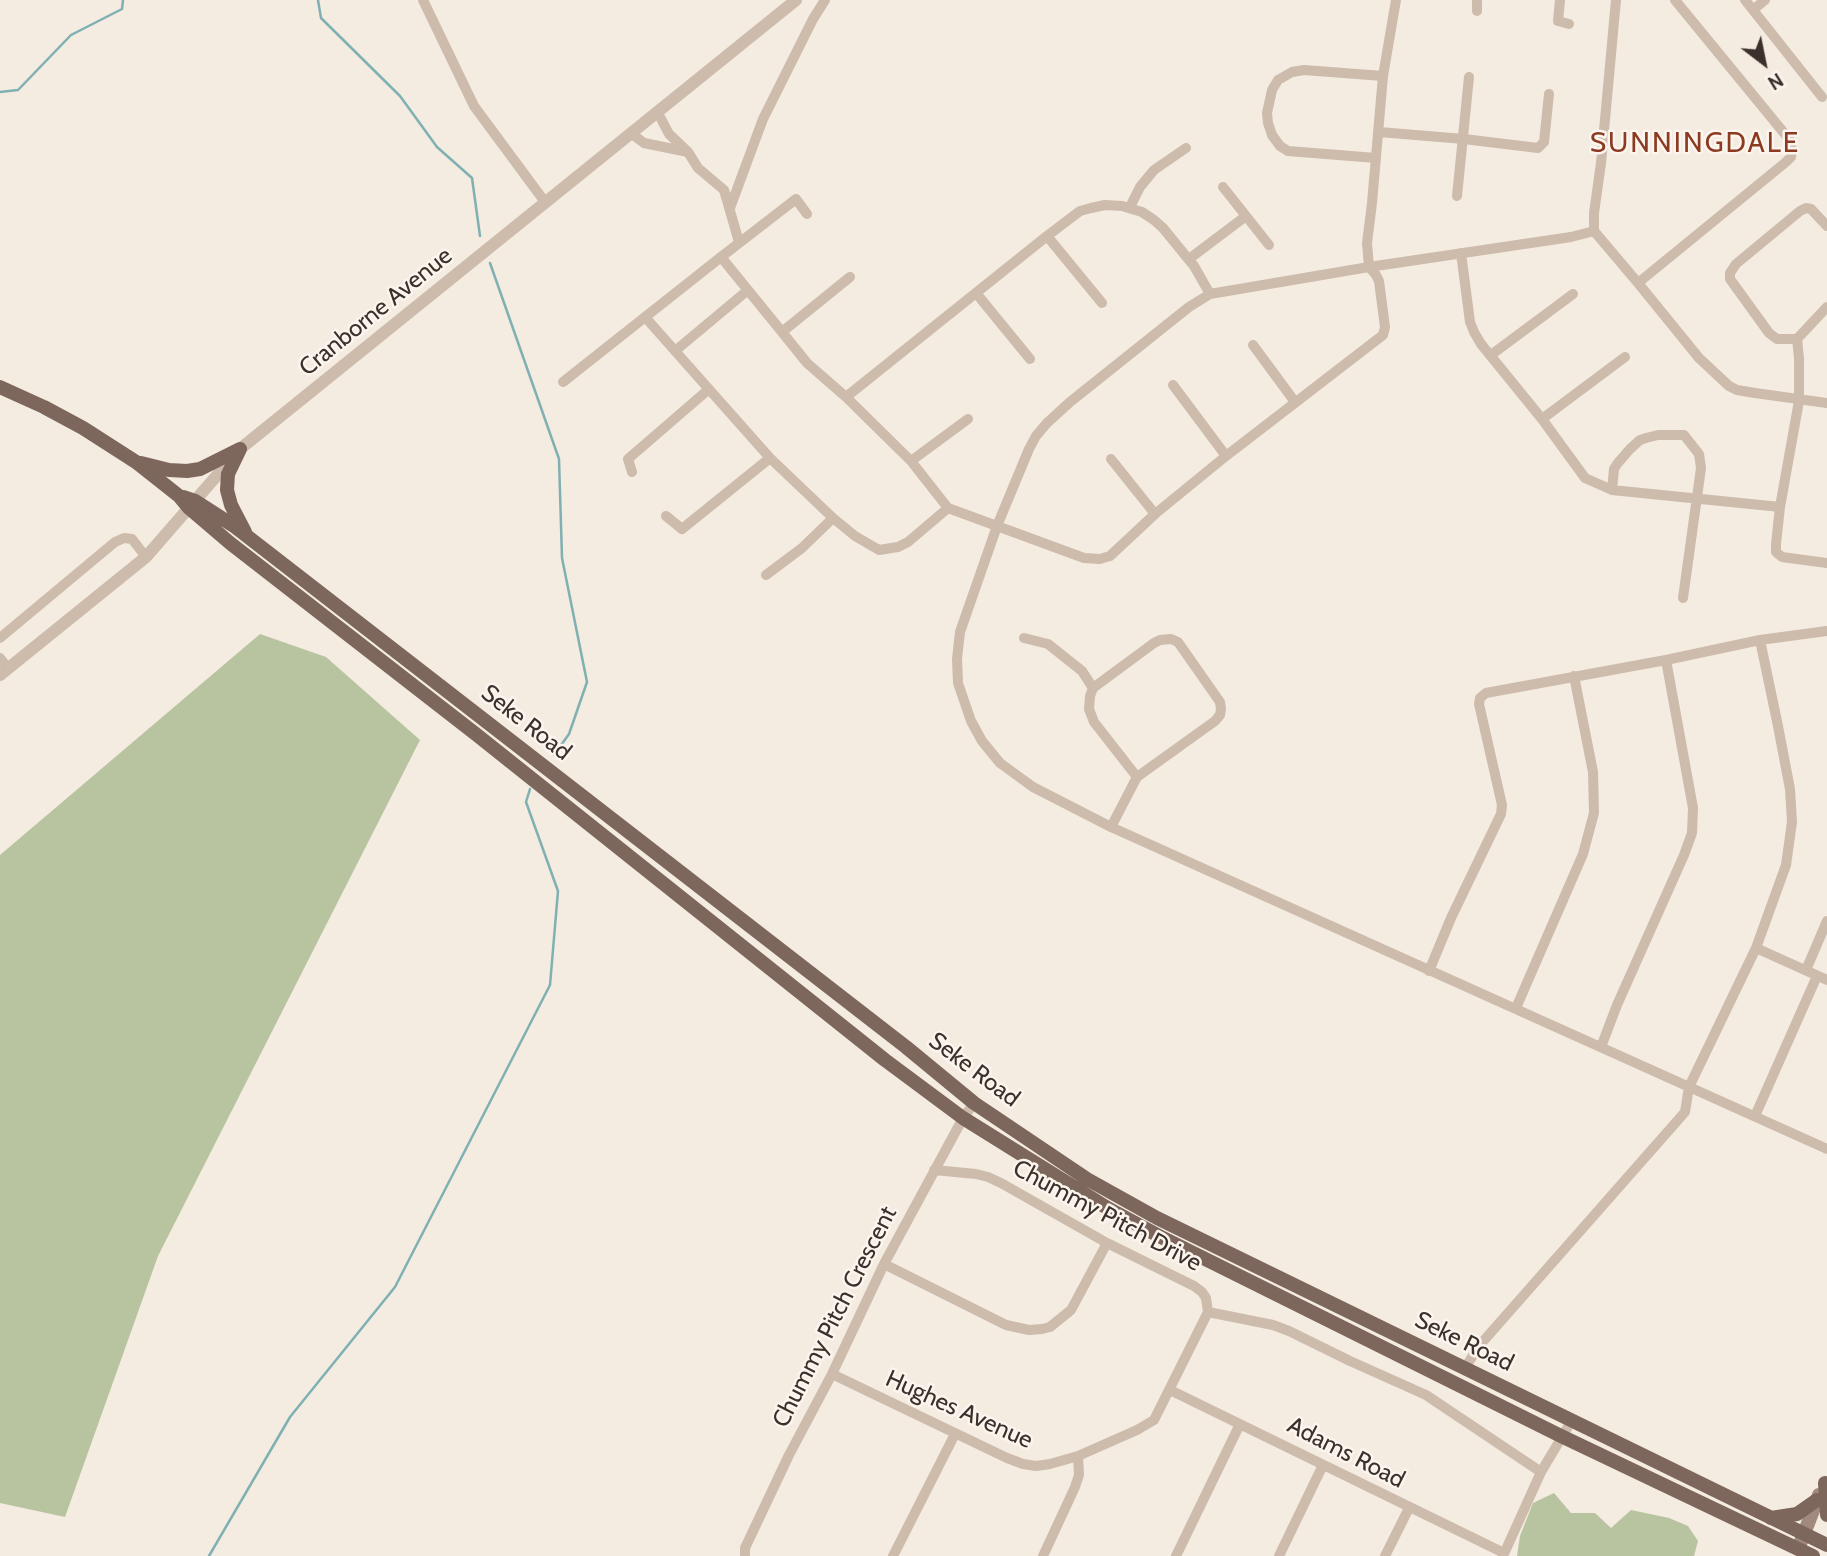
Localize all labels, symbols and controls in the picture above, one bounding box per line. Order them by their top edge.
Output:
north arrow [1729,28,1799,98]
text: N [1764,68,1787,95]
district label: SUNNINGDALE [1591,127,1799,161]
street label: Cranborne Avenue [294,242,458,382]
street label: Seke Road [475,679,577,767]
street label: Seke Road [923,1027,1025,1113]
street label: Chummy Pitch Drive [1008,1154,1206,1278]
street label: Chummy Pitch Crescent [767,1202,903,1432]
street label: Seke Road [1410,1306,1518,1378]
street label: Hughes Avenue [881,1365,1037,1455]
street label: Adams Road [1283,1411,1409,1495]

